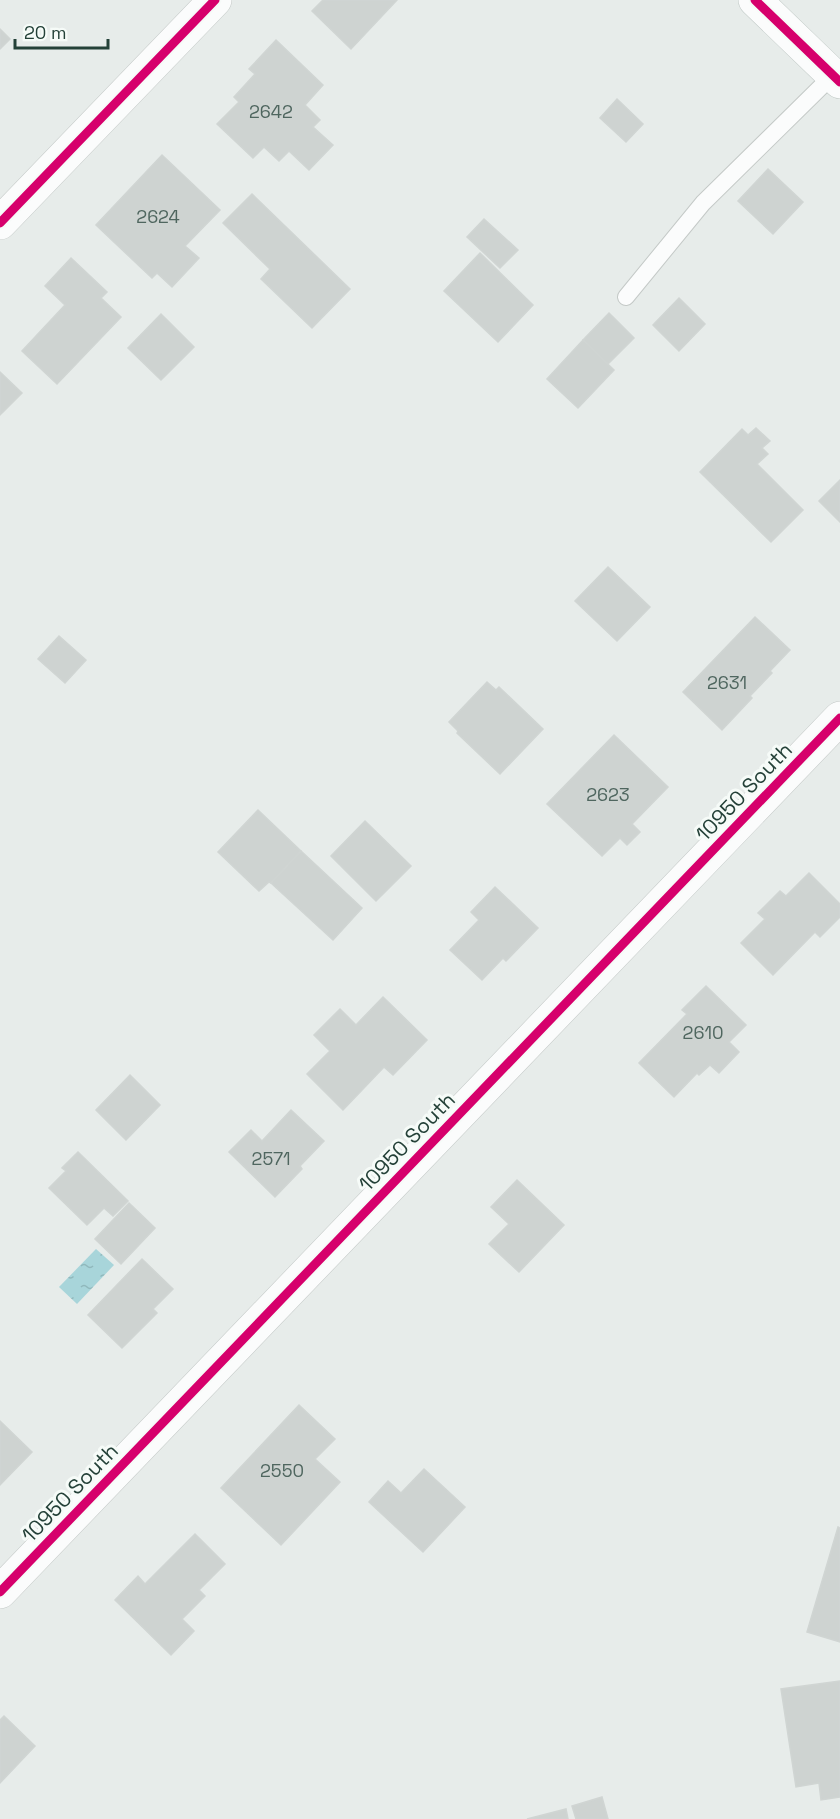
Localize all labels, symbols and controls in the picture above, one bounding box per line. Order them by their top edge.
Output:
scale bar [15,12,108,50]
text: 20 m [24,21,67,44]
house number: 2642 [249,100,293,123]
house number: 2624 [136,205,180,228]
house number: 2631 [707,671,747,694]
street label: 10950 South [690,736,798,847]
house number: 2623 [586,783,630,806]
house number: 2610 [683,1021,723,1044]
street label: 10950 South [353,1086,461,1197]
house number: 2571 [252,1147,290,1170]
street label: 10950 South [16,1437,124,1548]
house number: 2550 [260,1459,304,1482]

